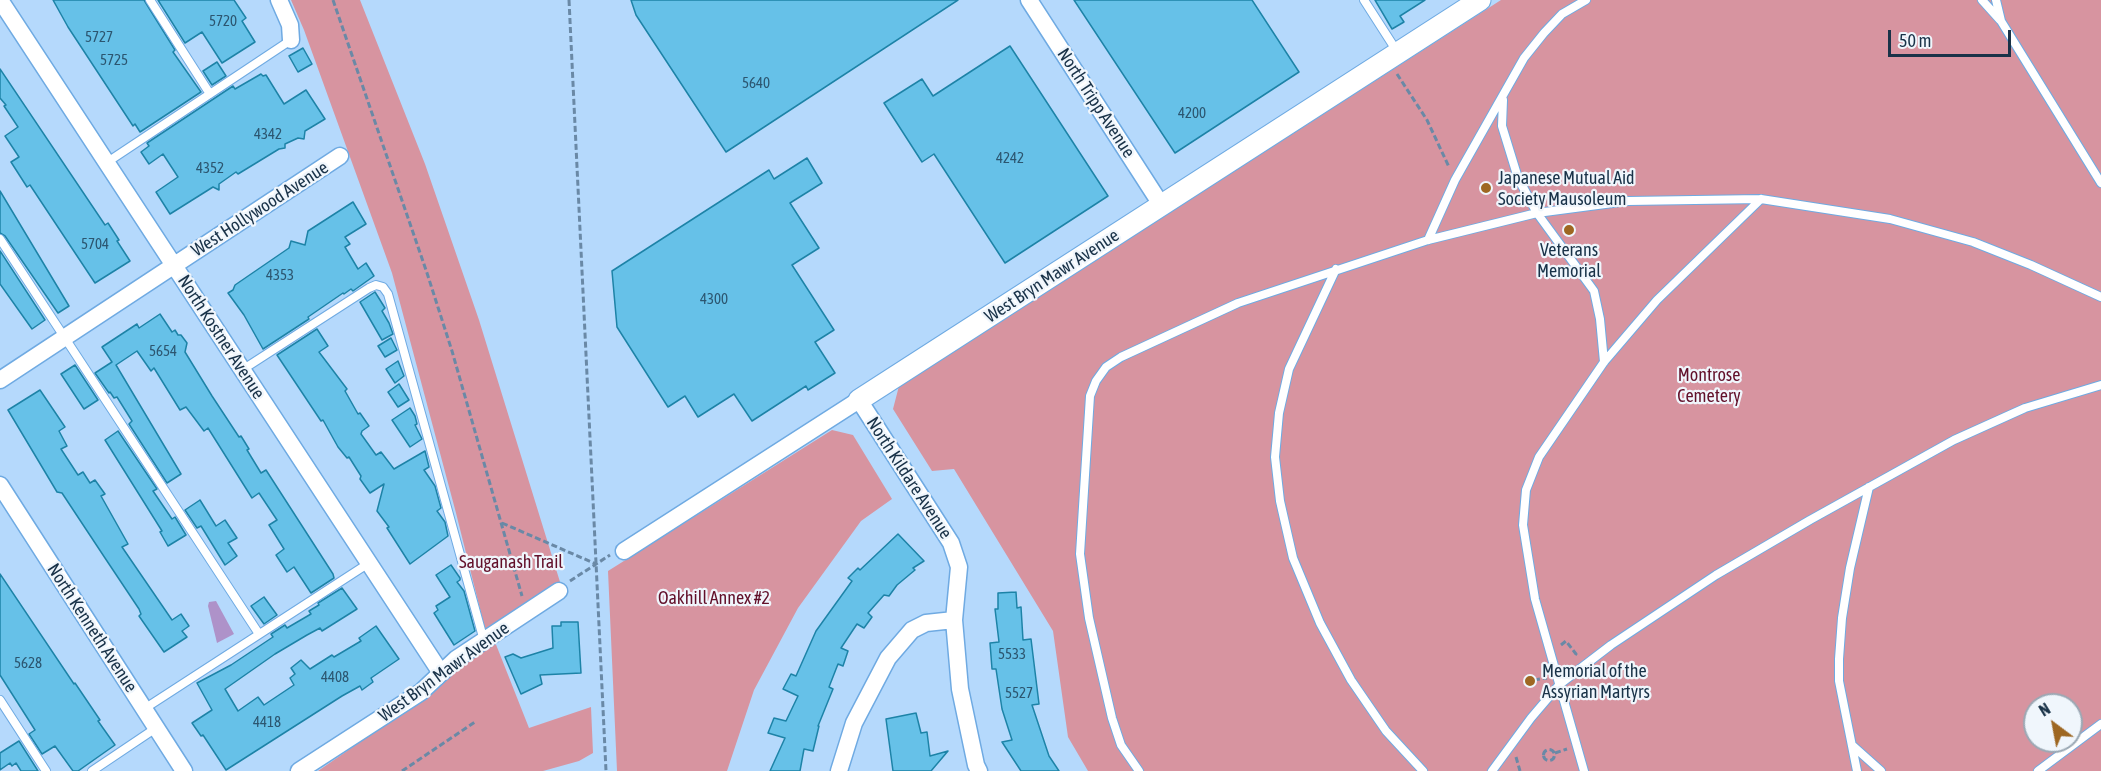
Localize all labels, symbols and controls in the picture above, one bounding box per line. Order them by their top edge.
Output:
house number: 5720 [209,12,237,30]
scale bar [1891,18,2014,56]
house number: 5727 [85,28,113,46]
text: 50 m [1899,30,1931,51]
street label: North Tripp Avenue [1053,44,1139,162]
house number: 5725 [100,51,128,69]
house number: 5640 [742,74,770,92]
house number: 4200 [1178,104,1206,122]
house number: 4342 [254,125,282,143]
house number: 4242 [996,149,1024,167]
street label: West Hollywood Avenue [188,157,332,261]
house number: 4352 [196,159,224,177]
place label: Japanese Mutual Aid Society Mausoleum [1498,167,1635,210]
marker: Japanese Mutual Aid Society Mausoleum [1479,181,1493,195]
marker: Veterans Memorial [1562,223,1576,237]
street label: West Bryn Mawr Avenue [981,224,1123,328]
house number: 5704 [81,235,109,253]
place label: Veterans Memorial [1537,239,1601,282]
house number: 4353 [266,266,294,284]
street label: North Kostner Avenue [173,271,269,403]
house number: 4300 [700,290,728,308]
house number: 5654 [149,342,177,360]
park label: Montrose Cemetery [1677,364,1741,406]
street label: North Kildare Avenue [862,413,956,543]
park label: Sauganash Trail [459,551,563,573]
street label: North Kenneth Avenue [42,560,142,696]
park label: Oakhill Annex #2 [658,587,770,609]
street label: West Bryn Mawr Avenue [375,617,513,727]
house number: 5533 [998,645,1026,663]
house number: 5628 [14,654,42,672]
place label: Memorial of the Assyrian Martyrs [1542,660,1650,702]
house number: 4408 [321,668,349,686]
marker: Memorial of the Assyrian Martyrs [1523,674,1537,688]
house number: 5527 [1005,684,1033,702]
north arrow [2023,693,2083,753]
text: N [2036,699,2053,720]
house number: 4418 [253,713,281,731]

